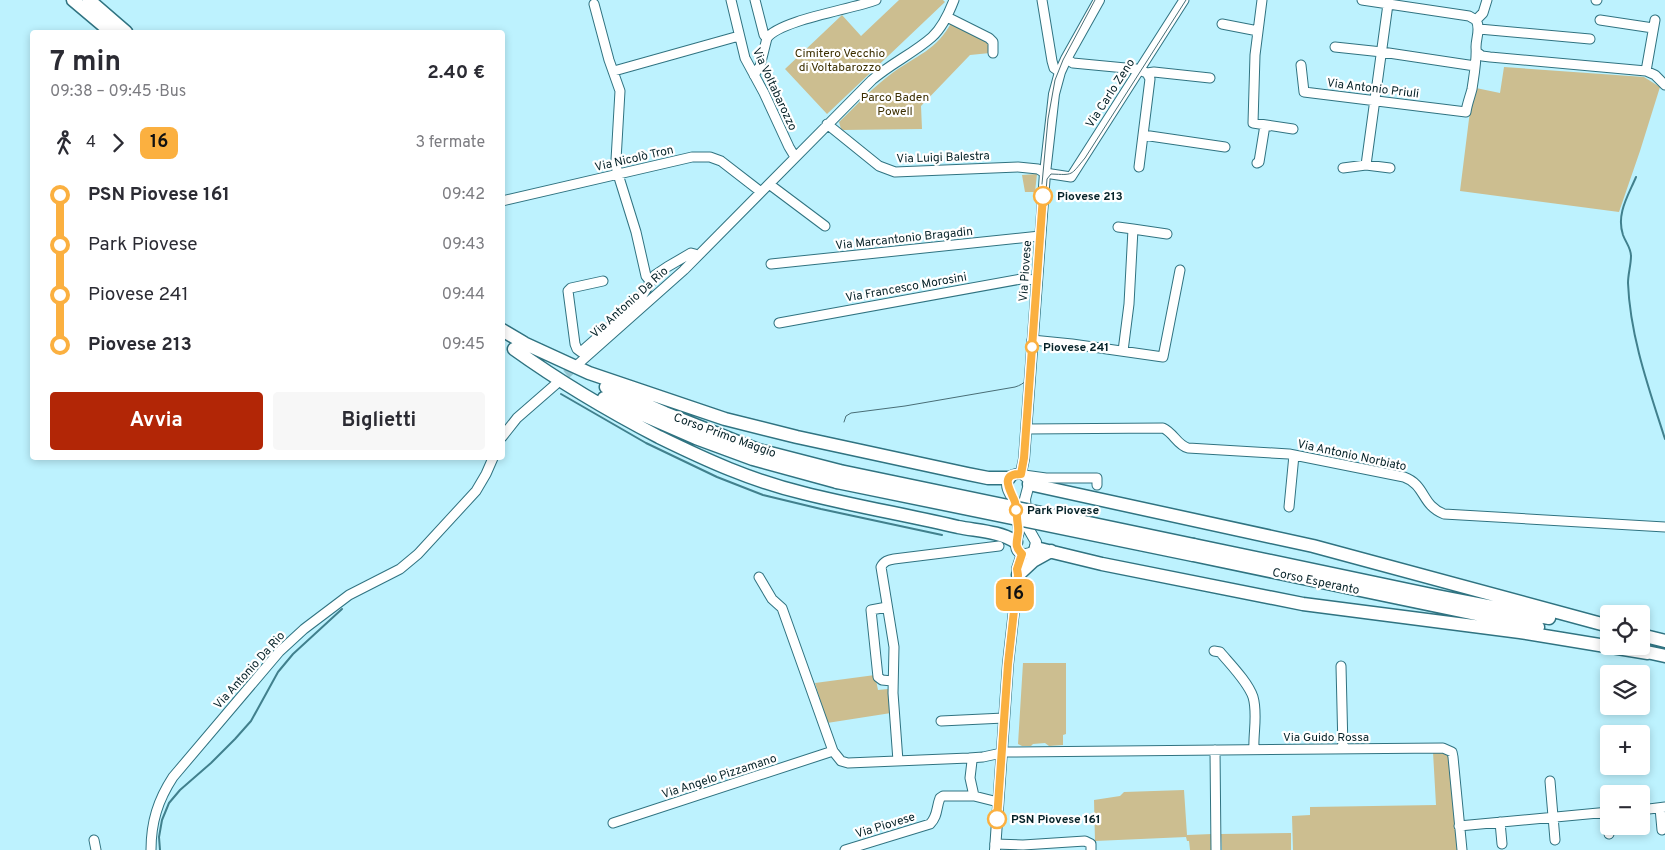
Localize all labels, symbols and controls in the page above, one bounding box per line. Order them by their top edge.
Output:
text: 7 min [50,45,121,81]
street label: Via Voltabarozzo [748,45,800,134]
park label: Cimitero Vecchio di Voltabarozzo [795,46,885,76]
street label: Via Carlo Zeno [1083,56,1139,131]
text: 2.40 € [427,61,485,85]
street label: Via Antonio Priuli [1326,75,1420,103]
text: 09:38 – 09:45 · Bus [50,82,186,102]
park label: Parco Baden Powell [861,90,929,120]
icon: walk [50,129,78,157]
icon: forward [104,129,132,157]
text: 16 [150,131,168,154]
text: 4 [86,133,96,153]
text: 3 fermate [415,133,485,153]
street label: Via Nicolò Tron [593,142,675,176]
street label: Via Luigi Balestra [896,148,990,168]
text: PSN Piovese 161 [88,183,230,207]
text: 09:42 [442,185,485,205]
marker: Piovese 213 [1033,186,1053,206]
place label: Piovese 213 [1057,189,1123,205]
street label: Via Marcantonio Bragadin [835,224,974,254]
text: Park Piovese [88,233,198,257]
text: 09:43 [442,235,485,255]
street label: Via Piovese [1016,240,1036,302]
street label: Via Antonio Da Rio [587,263,672,342]
street label: Via Francesco Morosini [844,269,968,307]
text: Piovese 241 [88,283,189,307]
text: 09:44 [442,285,485,305]
text: Piovese 213 [88,333,192,357]
text: 09:45 [442,335,485,355]
marker: Piovese 241 [1025,340,1039,354]
place label: Piovese 241 [1043,340,1109,356]
button: Avvia [50,392,263,450]
button: Biglietti [273,392,485,450]
street label: Corso Primo Maggio [671,410,778,462]
street label: Via Antonio Norbiato [1296,437,1408,475]
marker: Park Piovese [1009,503,1023,517]
place label: Park Piovese [1027,503,1099,519]
street label: Corso Esperanto [1271,565,1361,599]
line badge: 16 [992,579,1038,611]
text: 16 [1006,583,1024,606]
map controls [1600,605,1650,835]
button: locate [1600,605,1650,655]
street label: Via Antonio Da Rio [211,628,289,713]
button: layers [1600,665,1650,715]
button: + [1600,725,1650,775]
street label: Via Guido Rossa [1283,730,1369,746]
street label: Via Angelo Pizzamano [660,751,779,803]
button: − [1600,785,1650,835]
street label: Via Piovese [853,809,917,843]
marker: PSN Piovese 161 [987,809,1007,829]
place label: PSN Piovese 161 [1011,812,1101,828]

